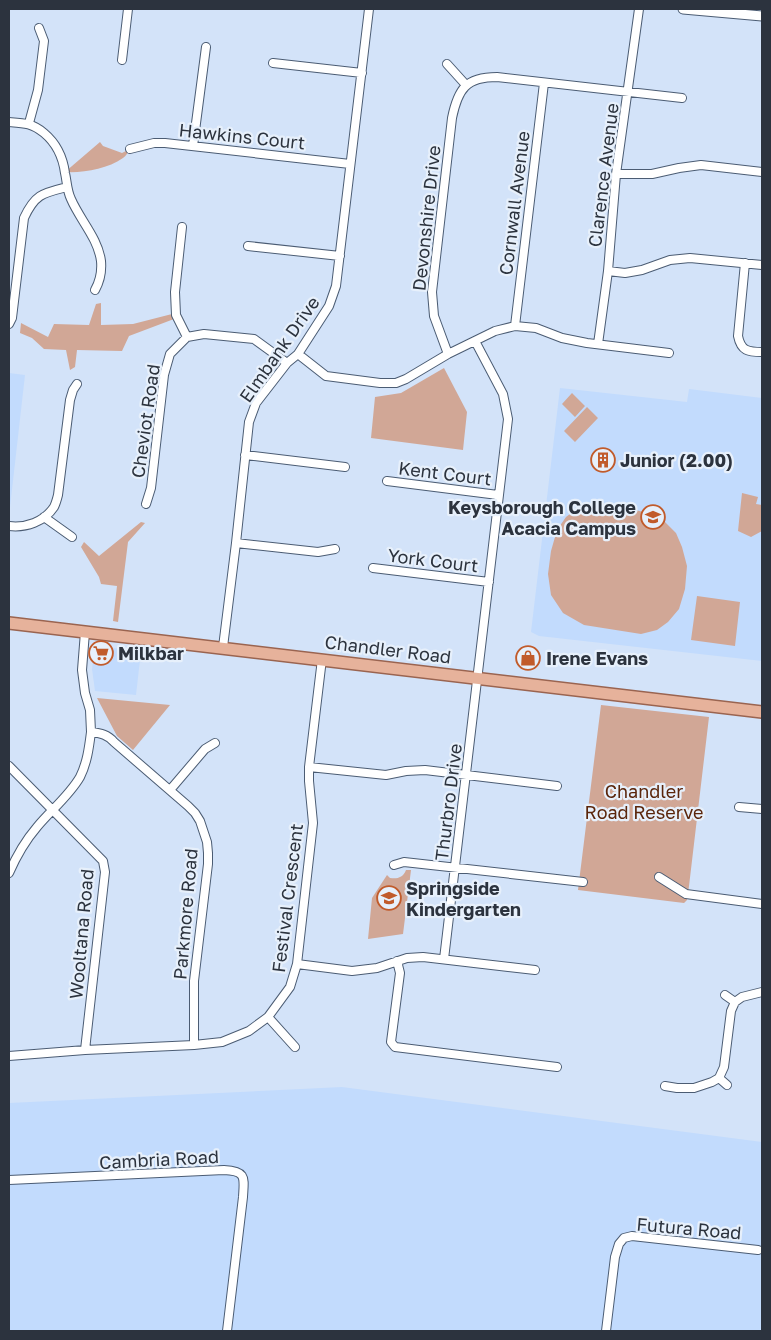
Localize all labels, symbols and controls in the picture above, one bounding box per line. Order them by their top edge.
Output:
street label: Clarence Avenue [583,102,623,248]
street label: Hawkins Court [178,118,306,154]
street label: Cornwall Avenue [494,130,534,276]
street label: Devonshire Drive [407,144,445,292]
street label: Elmbank Drive [234,292,324,406]
street label: Cheviot Road [126,363,164,479]
building icon: Junior (2.00) [590,447,616,473]
place label: Junior (2.00) [620,449,733,471]
street label: Kent Court [397,456,493,490]
place label: Keysborough College Acacia Campus [448,496,636,539]
school or university icon: Keysborough College Acacia Campus [640,504,666,530]
street label: York Court [386,544,480,576]
street label: Chandler Road [324,630,452,668]
supermarket icon: Milkbar [88,640,114,666]
place label: Milkbar [118,642,184,664]
shop icon: Irene Evans [515,645,541,671]
place label: Irene Evans [546,647,648,669]
street label: Thurbro Drive [430,742,466,862]
park label: Chandler Road Reserve [585,780,703,823]
street label: Festival Crescent [267,822,307,974]
street label: Parkmore Road [168,847,202,981]
street label: Wooltana Road [64,868,98,1000]
place label: Springside Kindergarten [406,877,521,920]
school or university icon: Springside Kindergarten [376,885,402,911]
street label: Cambria Road [98,1145,220,1173]
street label: Futura Road [636,1212,742,1244]

